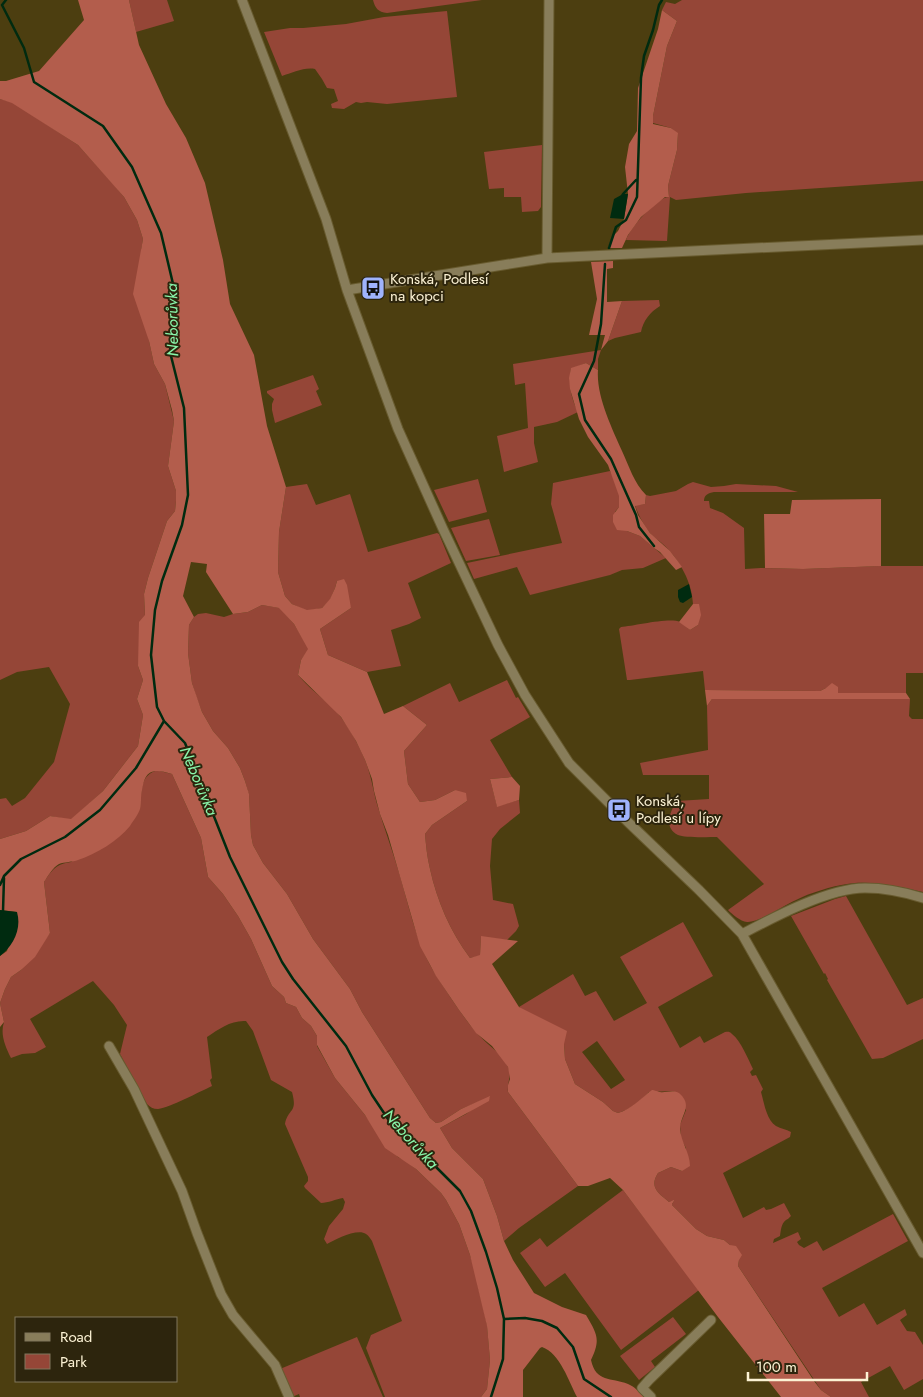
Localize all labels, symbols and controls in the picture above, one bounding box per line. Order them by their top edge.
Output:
place label: Konská, Podlesí na kopci [390,268,490,307]
bus stop icon: Konská, Podlesí na kopci [360,275,386,301]
water label: Neborůvka [160,283,184,357]
water label: Neborůvka [174,743,224,819]
place label: Konská, Podlesí u lípy [636,790,721,829]
bus stop icon: Konská, Podlesí u lípy [606,797,632,823]
water label: Neborůvka [378,1104,444,1174]
legend [15,1317,178,1382]
text: Road [60,1326,92,1348]
scale bar [748,1350,867,1382]
text: Park [60,1351,87,1373]
text: 100 m [756,1356,797,1378]

